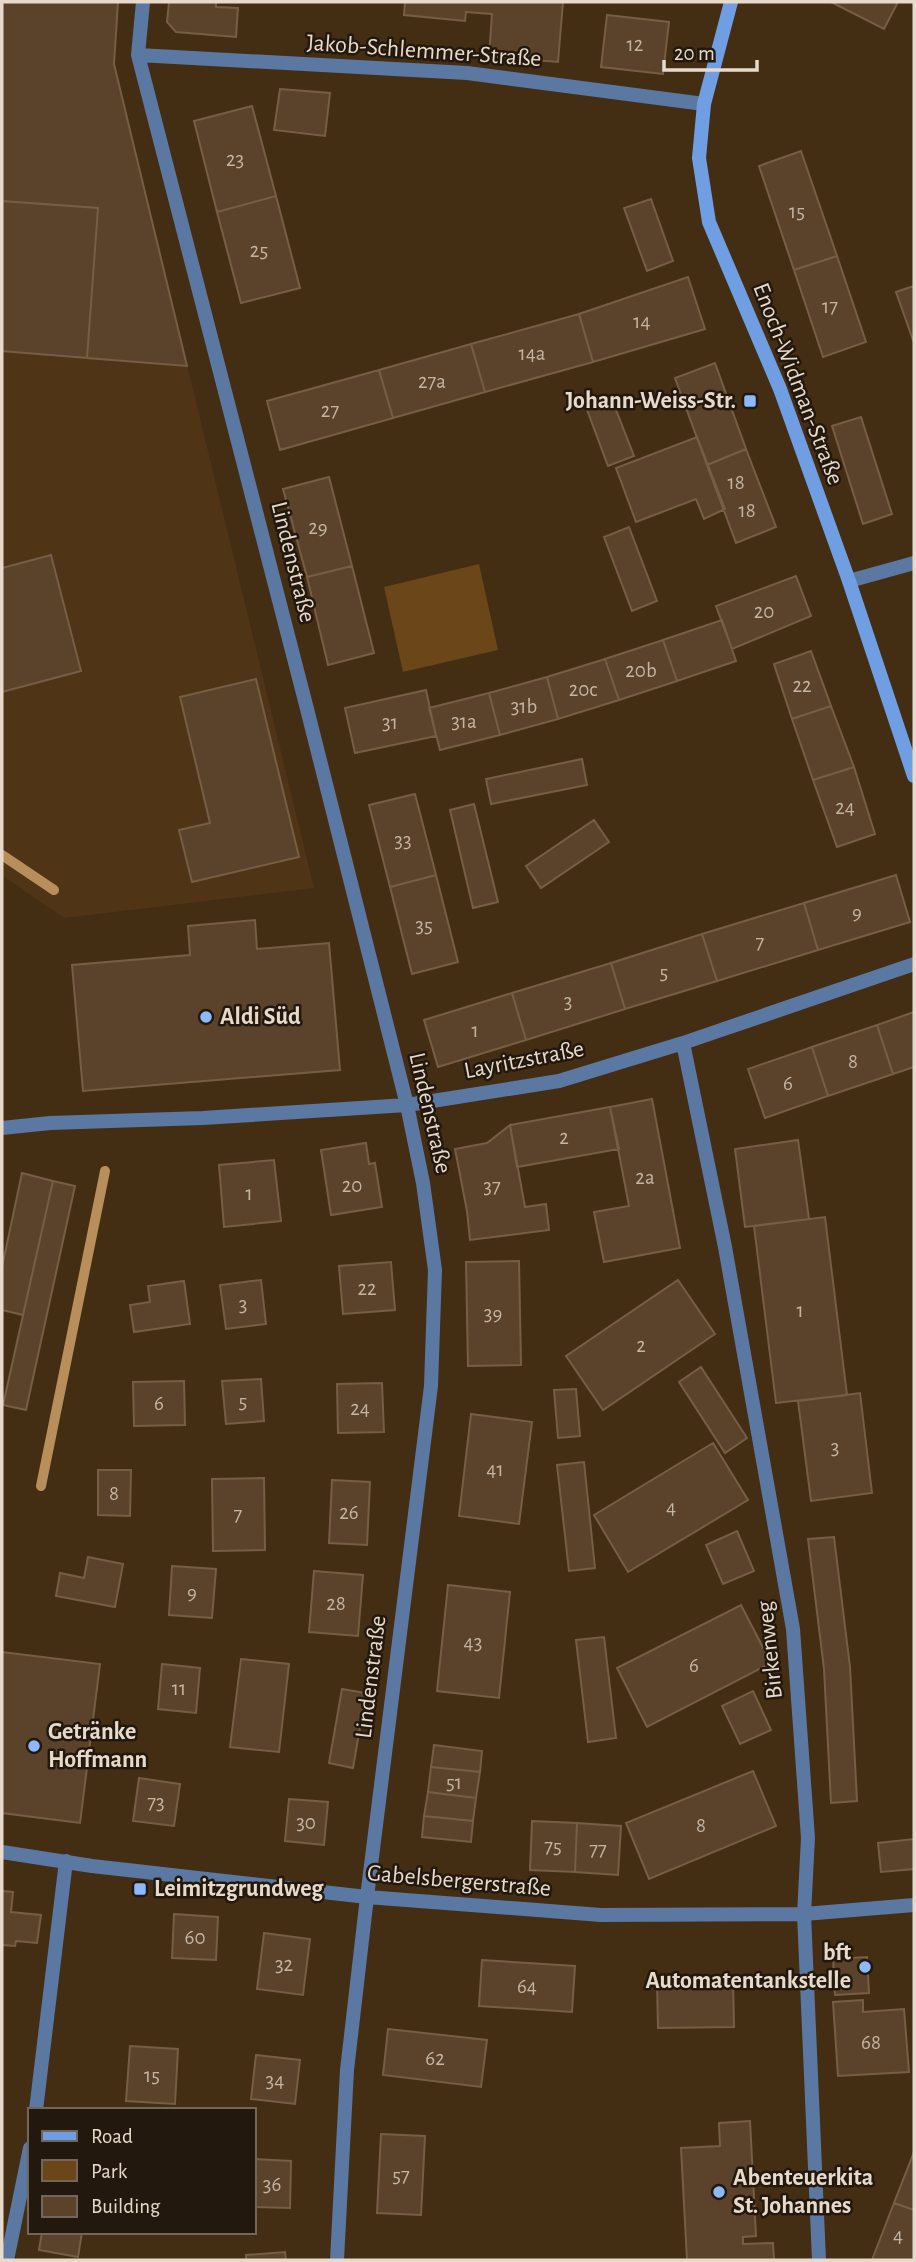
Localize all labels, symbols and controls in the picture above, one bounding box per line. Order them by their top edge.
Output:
scale bar [664,28,757,72]
street label: Jakob-Schlemmer-Straße [306,31,542,71]
house number: 12 [627,34,643,55]
text: 20 m [674,43,715,64]
house number: 23 [226,149,244,170]
house number: 15 [789,201,805,222]
house number: 25 [250,240,268,261]
street label: Enoch-Widman-Straße [748,280,848,488]
house number: 17 [822,296,838,317]
house number: 14 [633,311,651,332]
house number: 14a [518,343,546,364]
house number: 27a [418,371,446,392]
place label: Johann-Weiss-Str. [566,389,736,413]
marker: Johann-Weiss-Str. [742,393,758,409]
house number: 27 [321,400,339,421]
house number: 18 [727,472,745,493]
street label: Lindenstraße [266,499,320,625]
house number: 18 [738,500,756,521]
house number: 29 [308,517,328,538]
house number: 20 [754,601,774,622]
house number: 20b [625,660,657,681]
house number: 22 [792,675,812,696]
house number: 20c [569,679,597,700]
house number: 31b [511,696,537,717]
house number: 31a [451,711,477,732]
house number: 31 [382,712,398,733]
house number: 24 [835,797,855,818]
house number: 33 [394,830,412,851]
house number: 9 [852,902,862,923]
house number: 35 [415,915,433,936]
house number: 7 [756,932,765,953]
house number: 5 [660,962,668,983]
house number: 3 [564,991,572,1012]
place label: Aldi Süd [220,1005,301,1029]
marker: Aldi Süd [198,1009,214,1025]
house number: 1 [471,1020,479,1041]
street label: Layritzstraße [462,1037,586,1083]
street label: Lindenstraße [404,1050,456,1176]
house number: 8 [848,1051,858,1072]
house number: 6 [783,1073,793,1094]
house number: 2 [559,1127,569,1148]
house number: 2a [635,1167,655,1188]
house number: 20 [342,1175,362,1196]
house number: 37 [483,1176,501,1197]
house number: 1 [245,1183,253,1204]
house number: 22 [357,1278,377,1299]
house number: 3 [239,1294,247,1315]
house number: 1 [796,1300,804,1321]
house number: 39 [484,1303,502,1324]
house number: 2 [636,1335,646,1356]
house number: 5 [239,1391,247,1412]
house number: 6 [154,1393,164,1414]
house number: 24 [350,1398,370,1419]
house number: 3 [831,1437,839,1458]
house number: 41 [486,1459,504,1480]
house number: 8 [109,1483,119,1504]
house number: 4 [666,1497,676,1518]
house number: 26 [339,1502,359,1523]
house number: 7 [234,1504,243,1525]
house number: 9 [187,1582,197,1603]
house number: 28 [326,1593,346,1614]
street label: Birkenweg [753,1600,787,1700]
street label: Lindenstraße [352,1614,390,1740]
house number: 43 [464,1632,482,1653]
house number: 6 [689,1655,699,1676]
house number: 11 [172,1678,186,1699]
place label: Getränke Hoffmann [48,1720,147,1772]
marker: Getränke Hoffmann [26,1738,42,1754]
house number: 51 [446,1772,462,1793]
house number: 73 [147,1792,165,1813]
house number: 30 [296,1812,316,1833]
house number: 8 [696,1815,706,1836]
house number: 75 [544,1836,562,1857]
house number: 77 [589,1839,607,1860]
street label: Gabelsbergerstraße [366,1861,552,1901]
place label: Leimitzgrundweg [154,1877,324,1901]
marker: Leimitzgrundweg [132,1881,148,1897]
house number: 60 [185,1927,205,1948]
place label: bft Automatentankstelle [646,1941,851,1993]
house number: 32 [275,1954,293,1975]
marker: bft Automatentankstelle [857,1959,873,1975]
house number: 64 [517,1976,537,1997]
house number: 68 [861,2032,881,2053]
house number: 62 [425,2048,445,2069]
house number: 15 [144,2065,160,2086]
house number: 34 [266,2070,284,2091]
legend [28,2108,256,2234]
text: Road [91,2126,133,2147]
text: Park [91,2161,128,2182]
house number: 57 [392,2165,410,2186]
place label: Abenteuerkita St. Johannes [733,2166,873,2218]
house number: 36 [263,2174,281,2195]
marker: Abenteuerkita St. Johannes [711,2184,727,2200]
text: Building [91,2196,161,2217]
house number: 4 [893,2225,903,2246]

